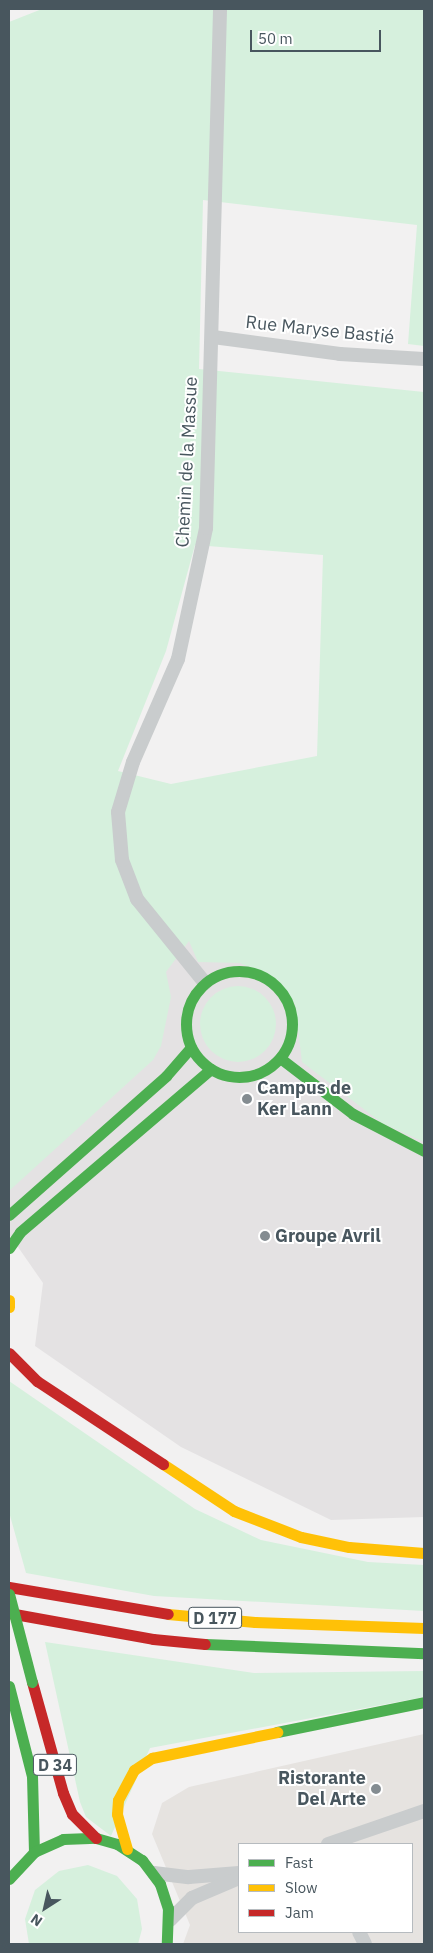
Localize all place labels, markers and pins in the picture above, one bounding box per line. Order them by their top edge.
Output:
place label: Campus de Ker Lann [257,1078,351,1120]
marker: Campus de Ker Lann [241,1093,253,1105]
place label: Groupe Avril [275,1225,381,1247]
marker: Groupe Avril [259,1230,271,1242]
place label: Ristorante Del Arte [278,1768,366,1810]
marker: Ristorante Del Arte [370,1783,382,1795]

